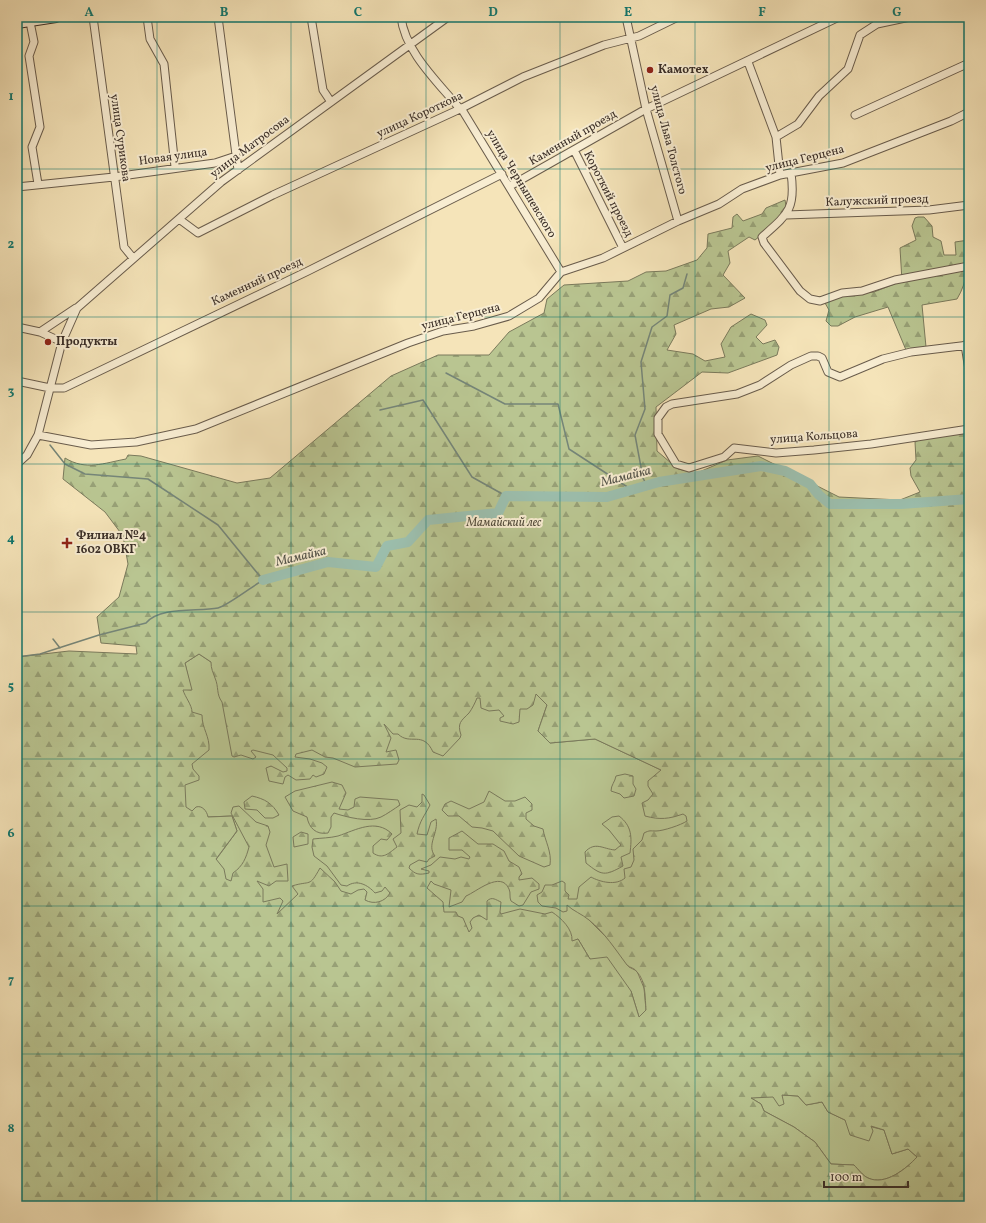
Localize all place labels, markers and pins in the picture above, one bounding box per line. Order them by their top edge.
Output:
place label: Камотех [658,62,709,78]
marker: Камотех [645,65,655,75]
place label: Продукты [56,334,117,350]
marker: Продукты [43,337,53,347]
place label: Филиал №4 1602 ОВКГ [76,528,146,558]
marker: Филиал №4 1602 ОВКГ [61,537,73,549]

